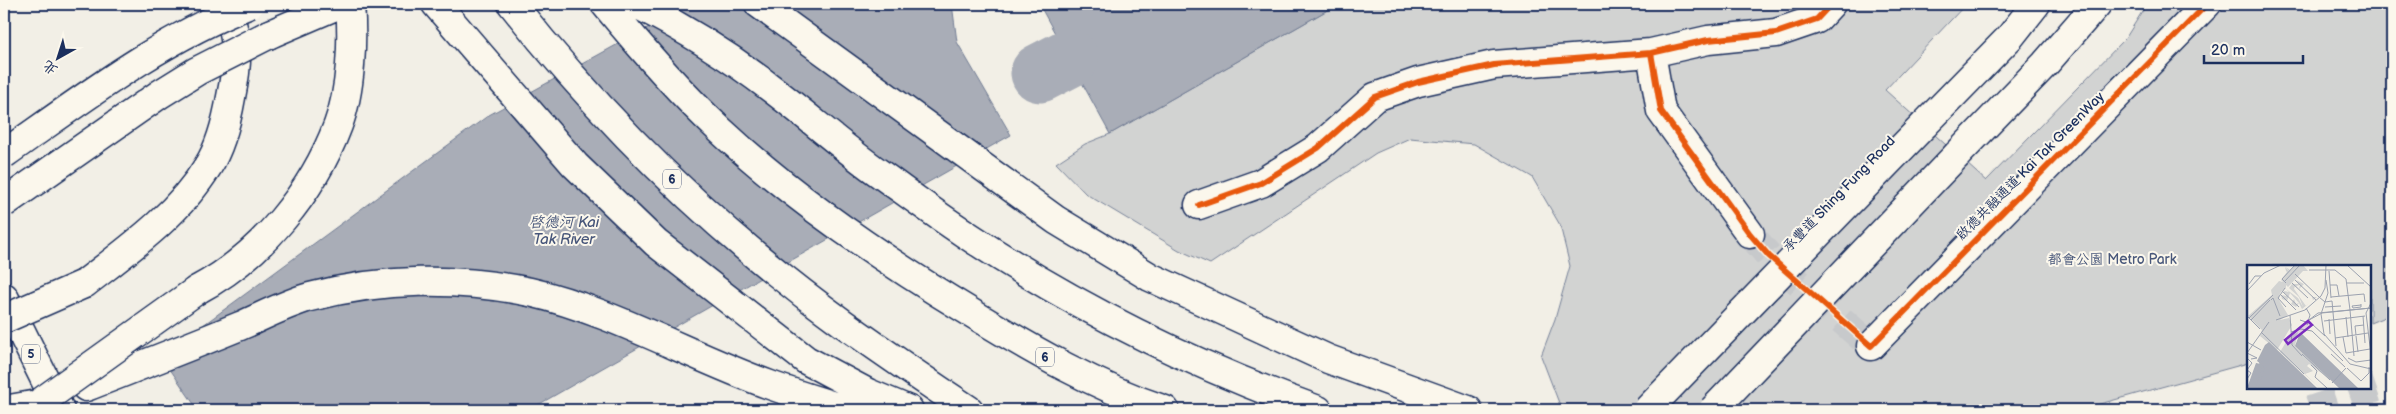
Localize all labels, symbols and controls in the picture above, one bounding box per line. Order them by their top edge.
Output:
north arrow [32,32,82,82]
scale bar [2204,32,2302,64]
text: 20 m [2211,41,2245,60]
text: 北 [39,57,61,79]
street label: 啟德共融通道 Kai Tak GreenWay [1952,88,2108,244]
street label: 承豐道 Shing Fung Road [1779,132,1899,256]
road number: 6 [663,170,681,188]
water label: 啓德河 Kai Tak River [529,213,600,249]
park label: 都會公園 Metro Park [2047,251,2177,268]
inset map [2247,265,2371,389]
road number: 5 [22,344,40,364]
road number: 6 [1036,348,1054,367]

